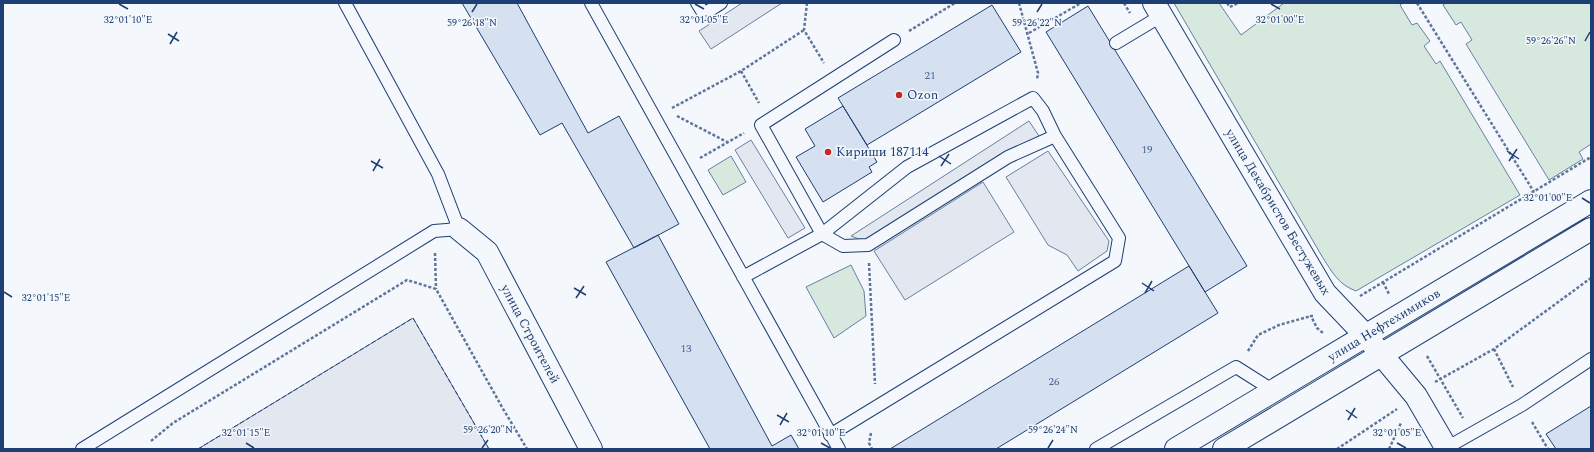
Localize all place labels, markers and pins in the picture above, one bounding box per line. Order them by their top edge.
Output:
place label: Ozon [907,85,939,105]
marker: Ozon [894,90,904,100]
place label: Кириши 187114 [836,142,929,162]
marker: Кириши 187114 [823,147,833,157]

